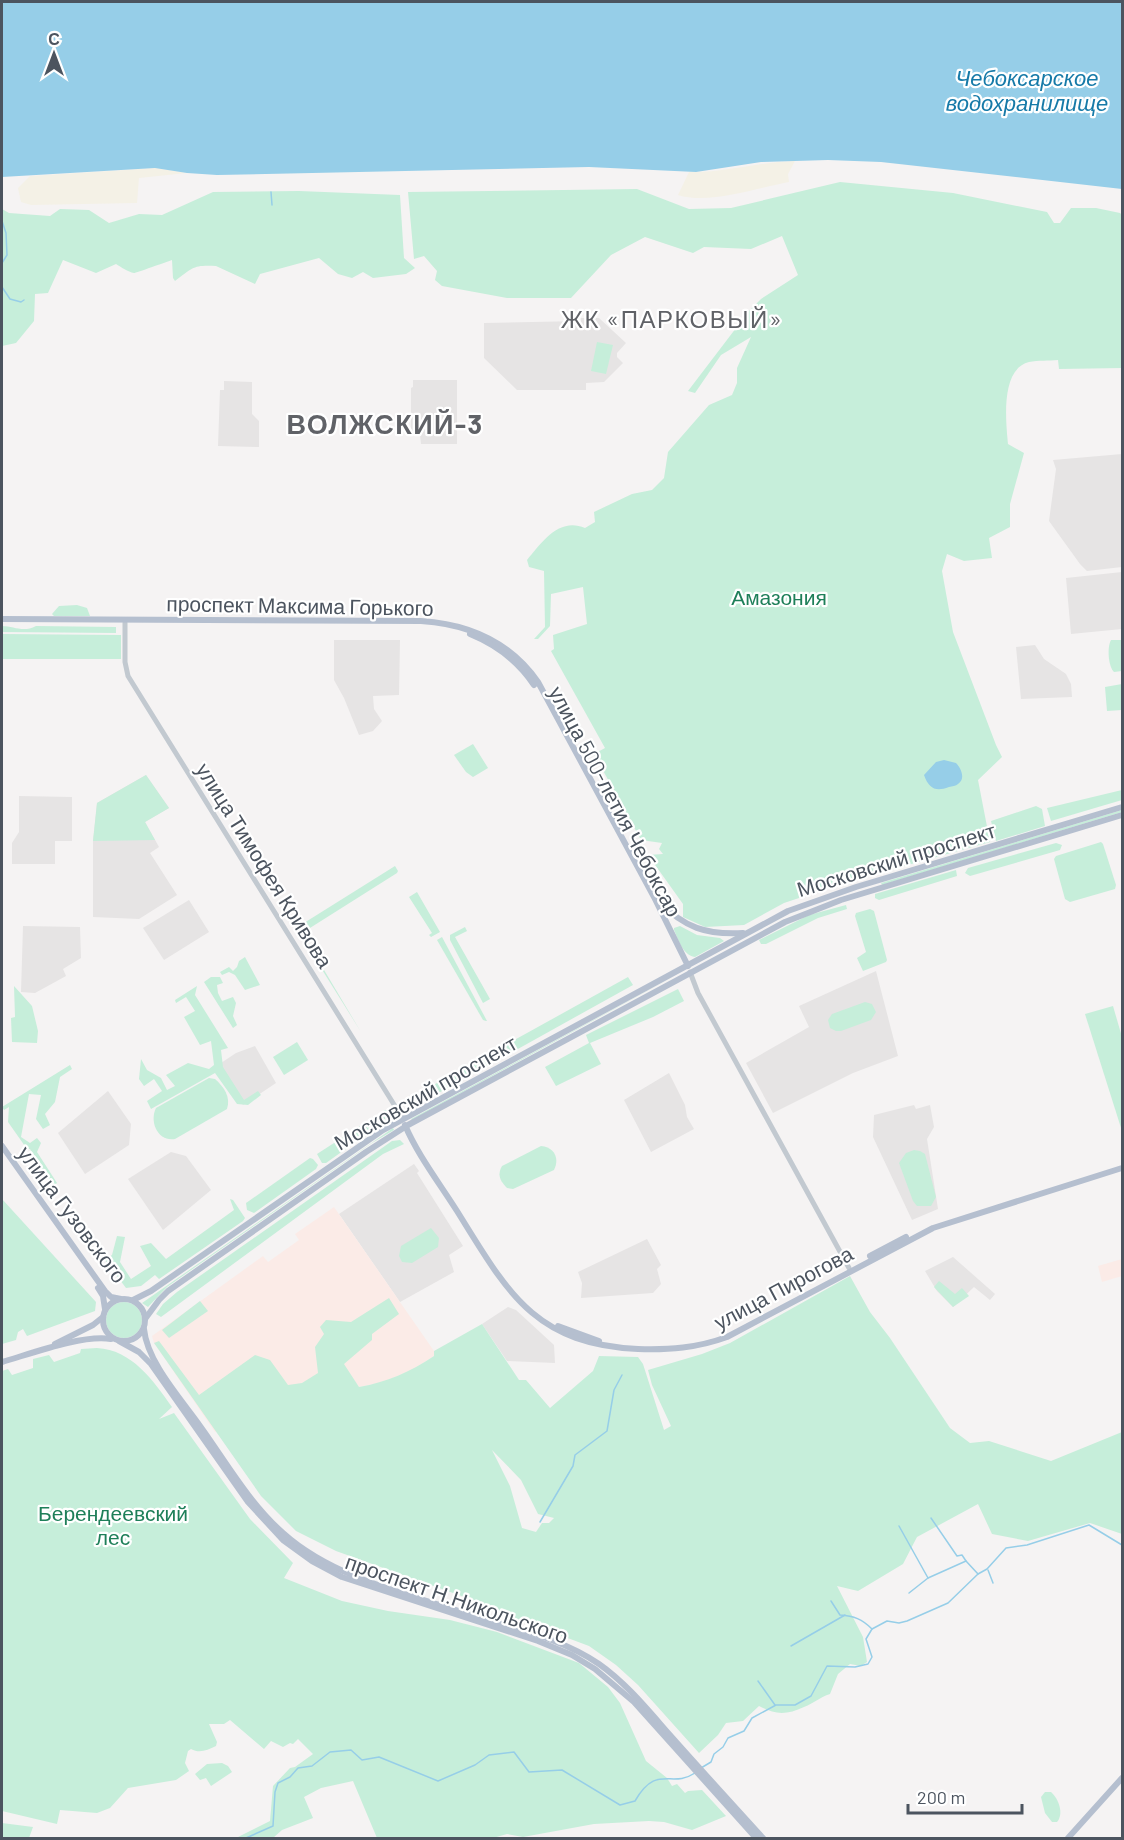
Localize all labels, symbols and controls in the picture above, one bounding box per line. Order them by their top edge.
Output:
north arrow [24,24,84,84]
text: С [48,29,60,48]
water label: Чебоксарское водохранилище [946,64,1108,116]
district label: ЖК «ПАРКОВЫЙ» [561,304,783,333]
district label: ВОЛЖСКИЙ-3 [286,407,484,439]
park label: Амазония [731,584,827,609]
street label: проспект Максима Горького [166,590,434,620]
street label: улица 500-летия Чебоксар [545,682,687,920]
street label: улица Тимофея Кривова [192,758,339,972]
street label: Московский проспект [794,817,999,901]
street label: Московский проспект [329,1029,521,1154]
street label: улица Гузовского [13,1141,133,1287]
street label: улица Пирогова [709,1240,857,1334]
park label: Берендеевский лес [38,1500,188,1549]
street label: проспект Н.Никольского [342,1548,572,1648]
scale bar [908,1777,1022,1815]
text: 200 m [917,1786,965,1808]

